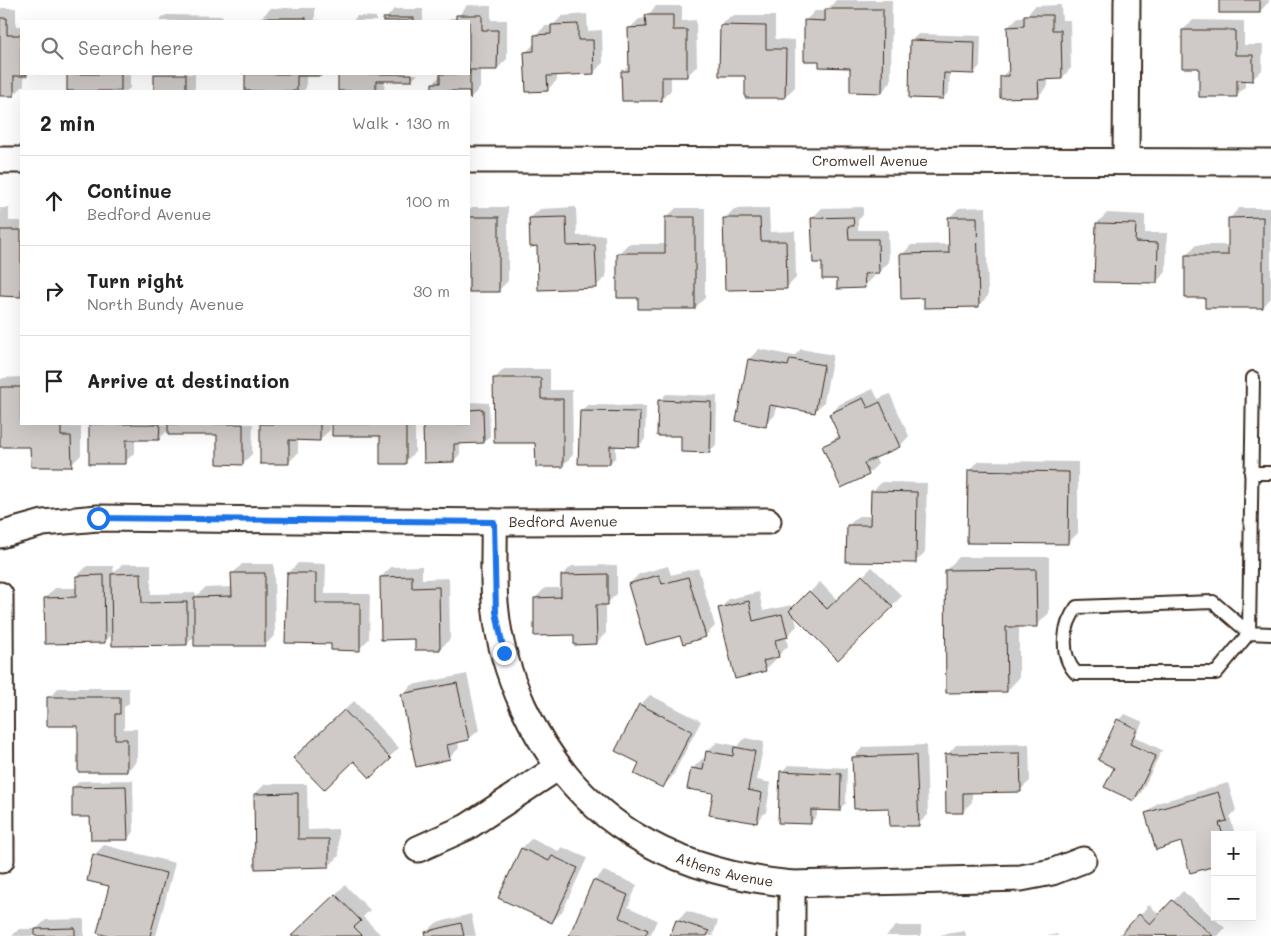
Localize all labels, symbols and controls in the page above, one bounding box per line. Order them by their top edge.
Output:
search box [20,20,470,75]
icon: search [38,34,66,62]
text: Search here [78,35,194,60]
text: 2 min [40,109,95,136]
text: Walk · 130 m [352,112,450,133]
street label: Cromwell Avenue [812,151,928,170]
text: Continue [87,178,172,203]
icon: ahead [40,187,68,215]
text: 100 m [405,190,450,211]
text: Bedford Avenue [87,203,211,224]
text: Turn right [87,268,184,293]
icon: right [40,277,68,305]
text: 30 m [413,280,450,301]
text: North Bundy Avenue [87,293,244,314]
icon: arrive [40,367,68,395]
text: Arrive at destination [87,368,290,393]
route start [87,507,110,530]
street label: Bedford Avenue [509,512,618,531]
route end [493,642,516,665]
map controls [1211,831,1256,921]
button: + [1211,831,1256,876]
street label: Athens Avenue [673,848,775,891]
button: − [1211,876,1256,921]

